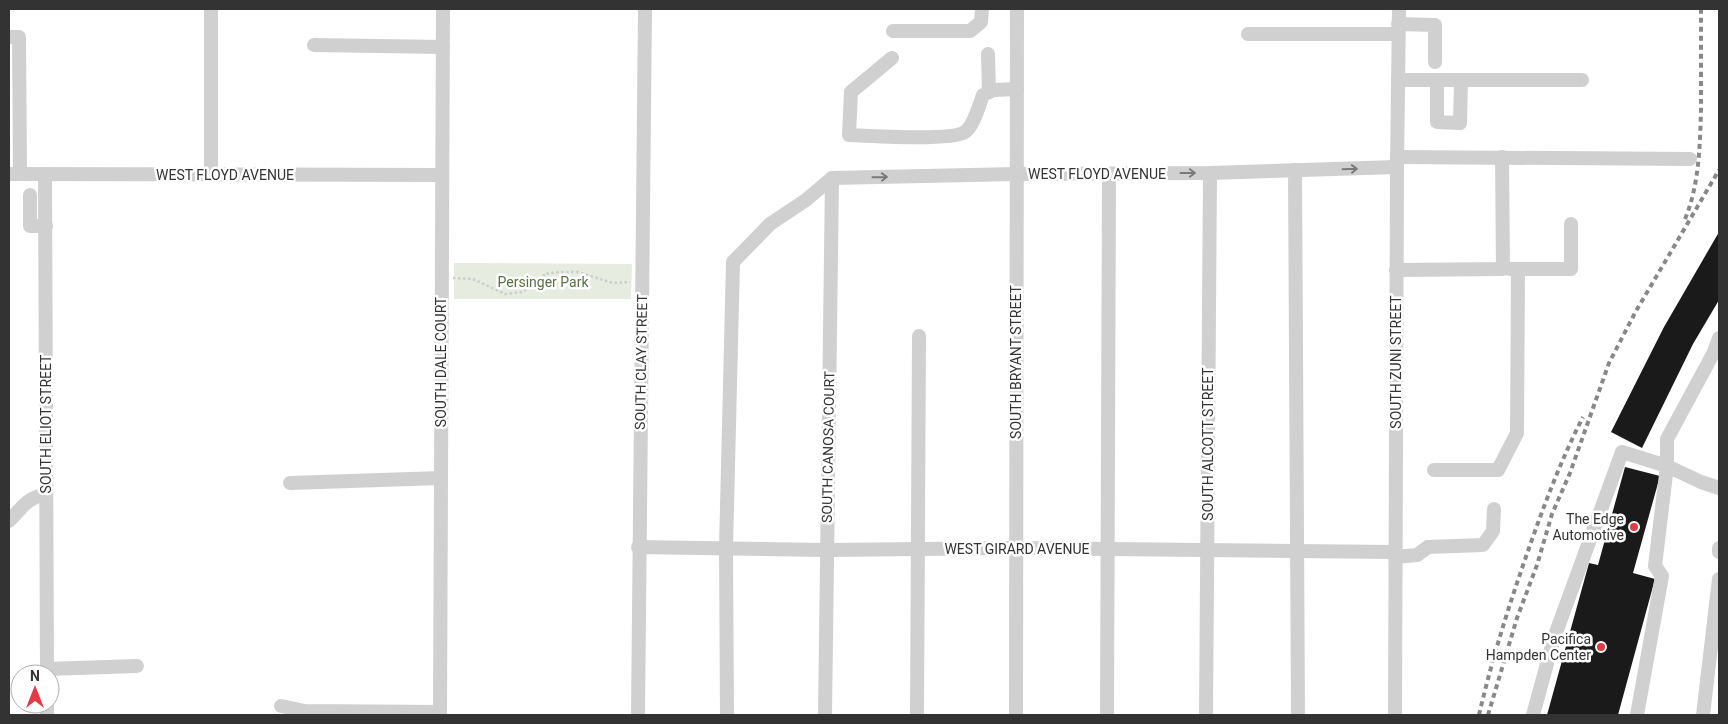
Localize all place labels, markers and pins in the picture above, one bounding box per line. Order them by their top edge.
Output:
place label: The Edge Automotive [1552,511,1624,543]
marker: The Edge Automotive [1628,521,1640,533]
place label: Pacifica Hampden Center [1486,631,1591,663]
marker: Pacifica Hampden Center [1595,641,1607,653]

